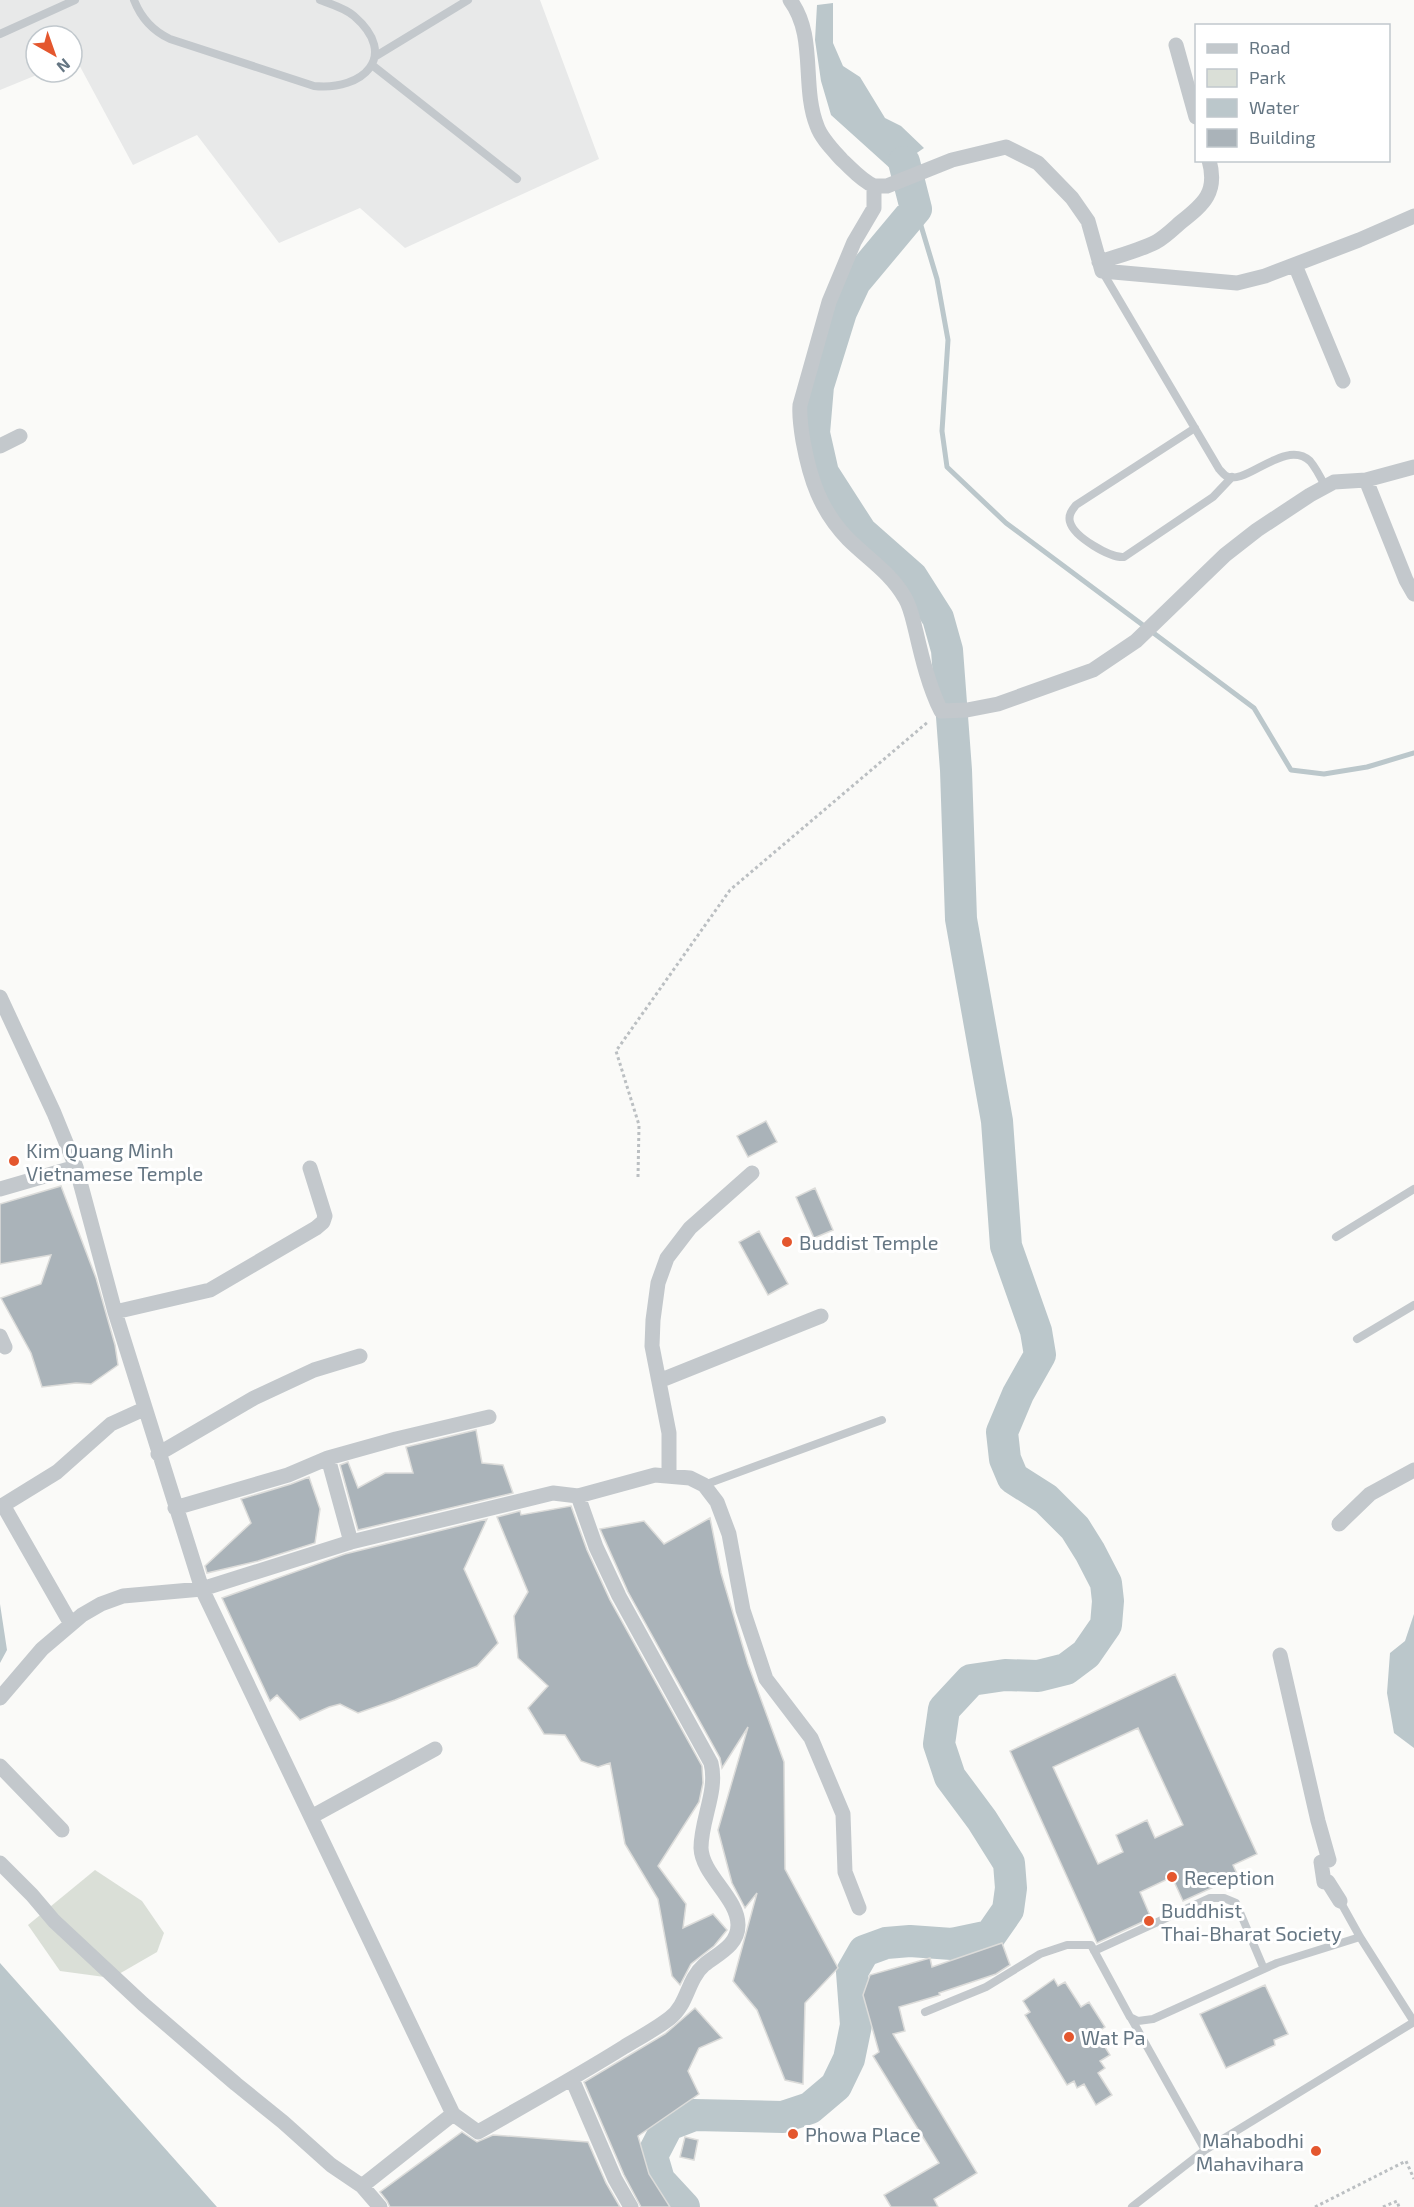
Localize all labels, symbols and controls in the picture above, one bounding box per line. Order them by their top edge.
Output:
north arrow [24,24,84,84]
legend [1195,24,1390,162]
text: Road [1249,36,1290,58]
text: N [53,55,74,77]
text: Park [1249,66,1286,88]
text: Water [1249,96,1299,118]
text: Building [1249,126,1316,148]
place label: Kim Quang Minh Vietnamese Temple [26,1138,203,1185]
marker: Kim Quang Minh Vietnamese Temple [7,1154,21,1168]
place label: Buddist Temple [799,1230,938,1254]
marker: Buddist Temple [780,1235,794,1249]
place label: Reception [1184,1865,1275,1889]
marker: Reception [1165,1870,1179,1884]
place label: Buddhist Thai-Bharat Society [1161,1898,1342,1945]
marker: Buddhist Thai-Bharat Society [1142,1914,1156,1928]
place label: Wat Pa [1081,2025,1145,2049]
marker: Wat Pa [1062,2030,1076,2044]
place label: Phowa Place [805,2122,921,2146]
marker: Phowa Place [786,2127,800,2141]
place label: Mahabodhi Mahavihara [1196,2128,1304,2175]
marker: Mahabodhi Mahavihara [1309,2144,1323,2158]

